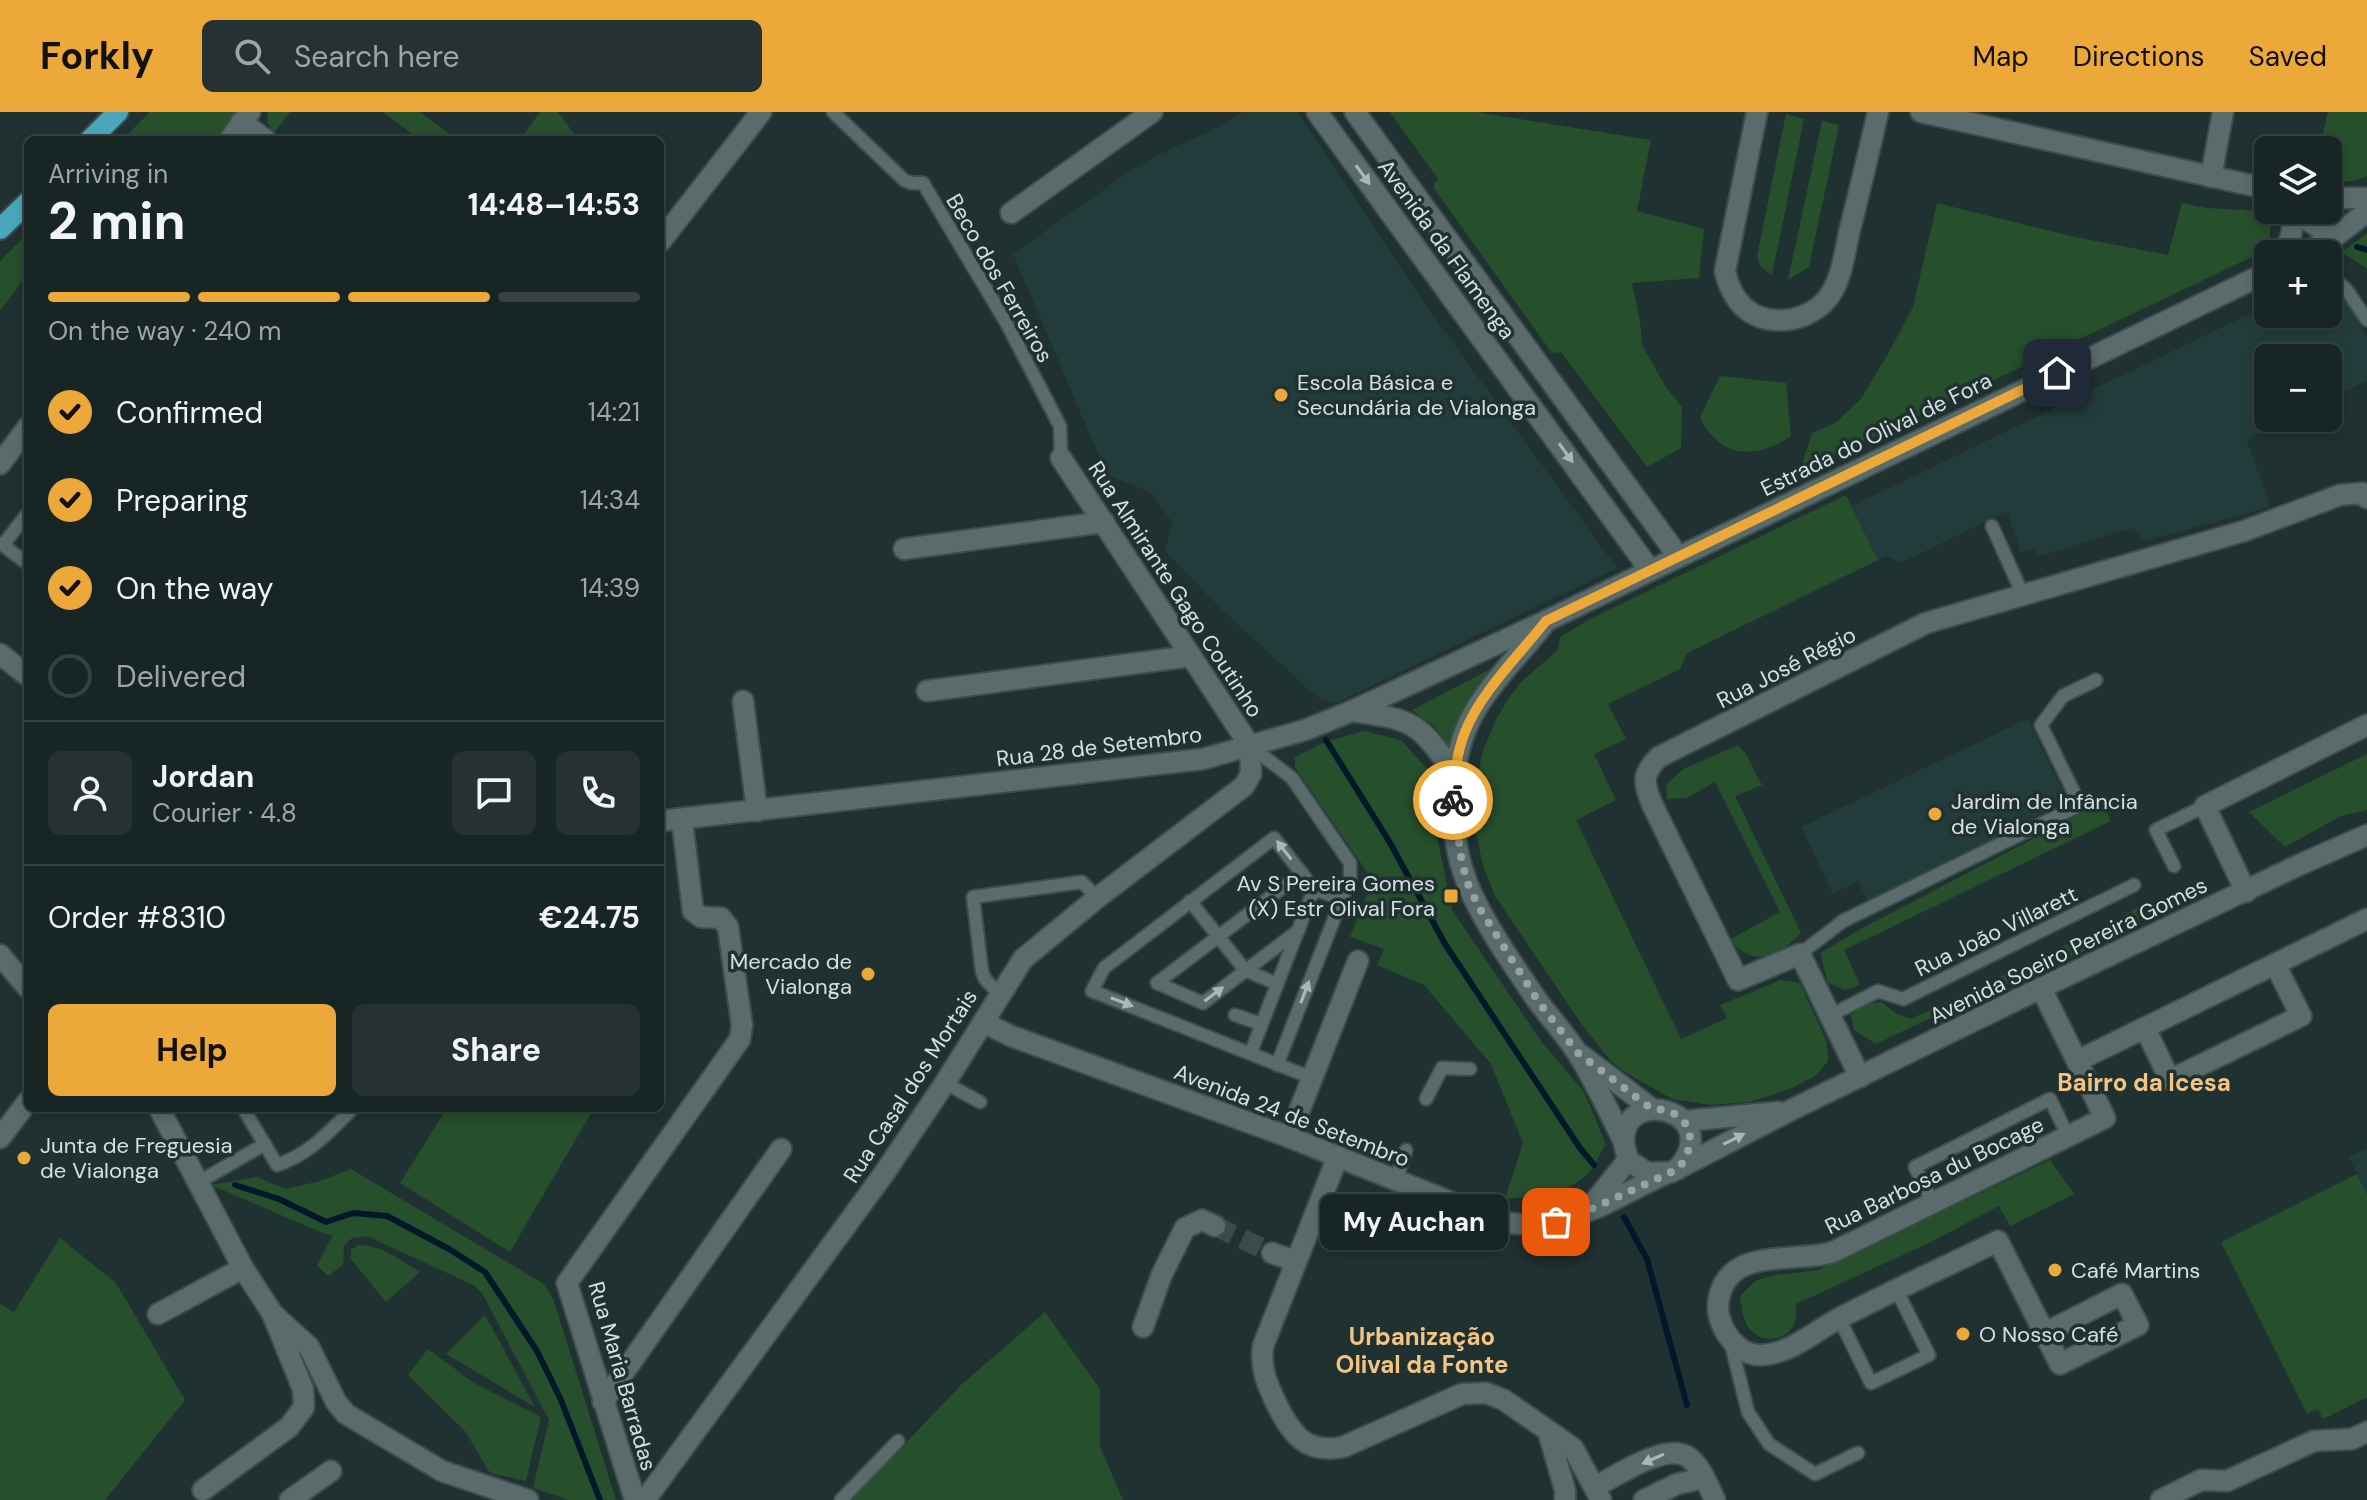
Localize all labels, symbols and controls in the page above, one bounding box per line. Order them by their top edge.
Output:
search box [202,20,762,92]
text: Forkly [40,31,154,81]
icon: search [230,34,274,78]
text: Search here [294,37,459,76]
text: Map [1972,38,2029,75]
text: Directions [2073,38,2205,75]
text: Saved [2249,38,2327,75]
map controls [2254,136,2342,432]
button: layers [2254,136,2342,224]
street label: Avenida da Flamenga [1371,153,1522,345]
text: Arriving in [48,157,168,191]
one-way arrow [1355,164,1371,186]
text: 14:48–14:53 [468,185,640,224]
text: 2 min [48,187,186,255]
street label: Beco dos Ferreiros [939,189,1060,368]
button: + [2254,240,2342,328]
text: On the way · 240 m [48,314,282,348]
pin [2023,339,2091,407]
button: − [2254,344,2342,432]
icon: home [2035,351,2079,395]
street label: Estrada do Olival de Fora [1756,366,1997,503]
place label: Escola Básica e Secundária de Vialonga [1297,368,1536,422]
marker: Escola Básica e Secundária de Vialonga [1272,386,1290,404]
icon: check [48,390,92,434]
text: Confirmed [116,393,263,432]
text: 14:21 [588,395,640,429]
one-way arrow [1557,443,1573,463]
street label: Rua Almirante Gago Coutinho [1082,455,1270,723]
icon: check [48,478,92,522]
text: Preparing [116,481,248,520]
text: 14:34 [580,483,640,517]
icon: check [48,566,92,610]
text: On the way [116,569,273,608]
text: 14:39 [580,571,640,605]
street label: Rua José Régio [1712,620,1861,715]
text: Delivered [116,657,246,696]
street label: Rua 28 de Setembro [995,719,1204,774]
button: person [48,751,132,835]
button: chat [452,751,536,835]
button: phone [556,751,640,835]
text: Jordan [152,757,254,796]
courier [1413,760,1493,840]
icon: bike [1431,778,1475,822]
place label: Jardim de Infância de Vialonga [1951,787,2138,841]
text: Courier · 4.8 [152,796,297,830]
marker: Jardim de Infância de Vialonga [1926,805,1944,823]
one-way arrow [1276,840,1293,860]
place label: Av S Pereira Gomes (X) Estr Olival Fora [1237,869,1435,923]
street label: Avenida Soeiro Pereira Gomes [1924,870,2212,1030]
street label: Rua João Villarett [1910,880,2082,983]
marker: Av S Pereira Gomes (X) Estr Olival Fora [1442,887,1460,905]
text: Order #8310 [48,898,226,937]
text: €24.75 [539,898,640,937]
place label: Mercado de Vialonga [730,947,852,1001]
marker: Mercado de Vialonga [859,965,877,983]
one-way arrow [1299,980,1312,1004]
street label: Rua Casal dos Mortais [837,984,984,1189]
one-way arrow [1204,986,1224,1002]
one-way arrow [1110,996,1134,1009]
button: Help [48,1004,336,1096]
button: Share [352,1004,640,1096]
street label: Avenida 24 de Setembro [1170,1057,1414,1174]
district label: Bairro da Icesa [2057,1067,2231,1098]
street label: Rua Barbosa du Bocage [1820,1110,2048,1241]
place label: Junta de Freguesia de Vialonga [40,1131,232,1185]
one-way arrow [1723,1133,1745,1147]
marker: Junta de Freguesia de Vialonga [15,1149,33,1167]
pin [1522,1188,1590,1256]
callout: My Auchan [1320,1194,1508,1250]
icon: bag [1534,1200,1578,1244]
text: My Auchan [1343,1205,1485,1239]
place label: Café Martins [2071,1256,2200,1285]
marker: Café Martins [2046,1261,2064,1279]
street label: Rua Maria Barradas [582,1278,663,1474]
place label: O Nosso Café [1979,1320,2118,1349]
district label: Urbanização Olival da Fonte [1336,1321,1508,1380]
marker: O Nosso Café [1954,1325,1972,1343]
one-way arrow [1641,1452,1665,1465]

